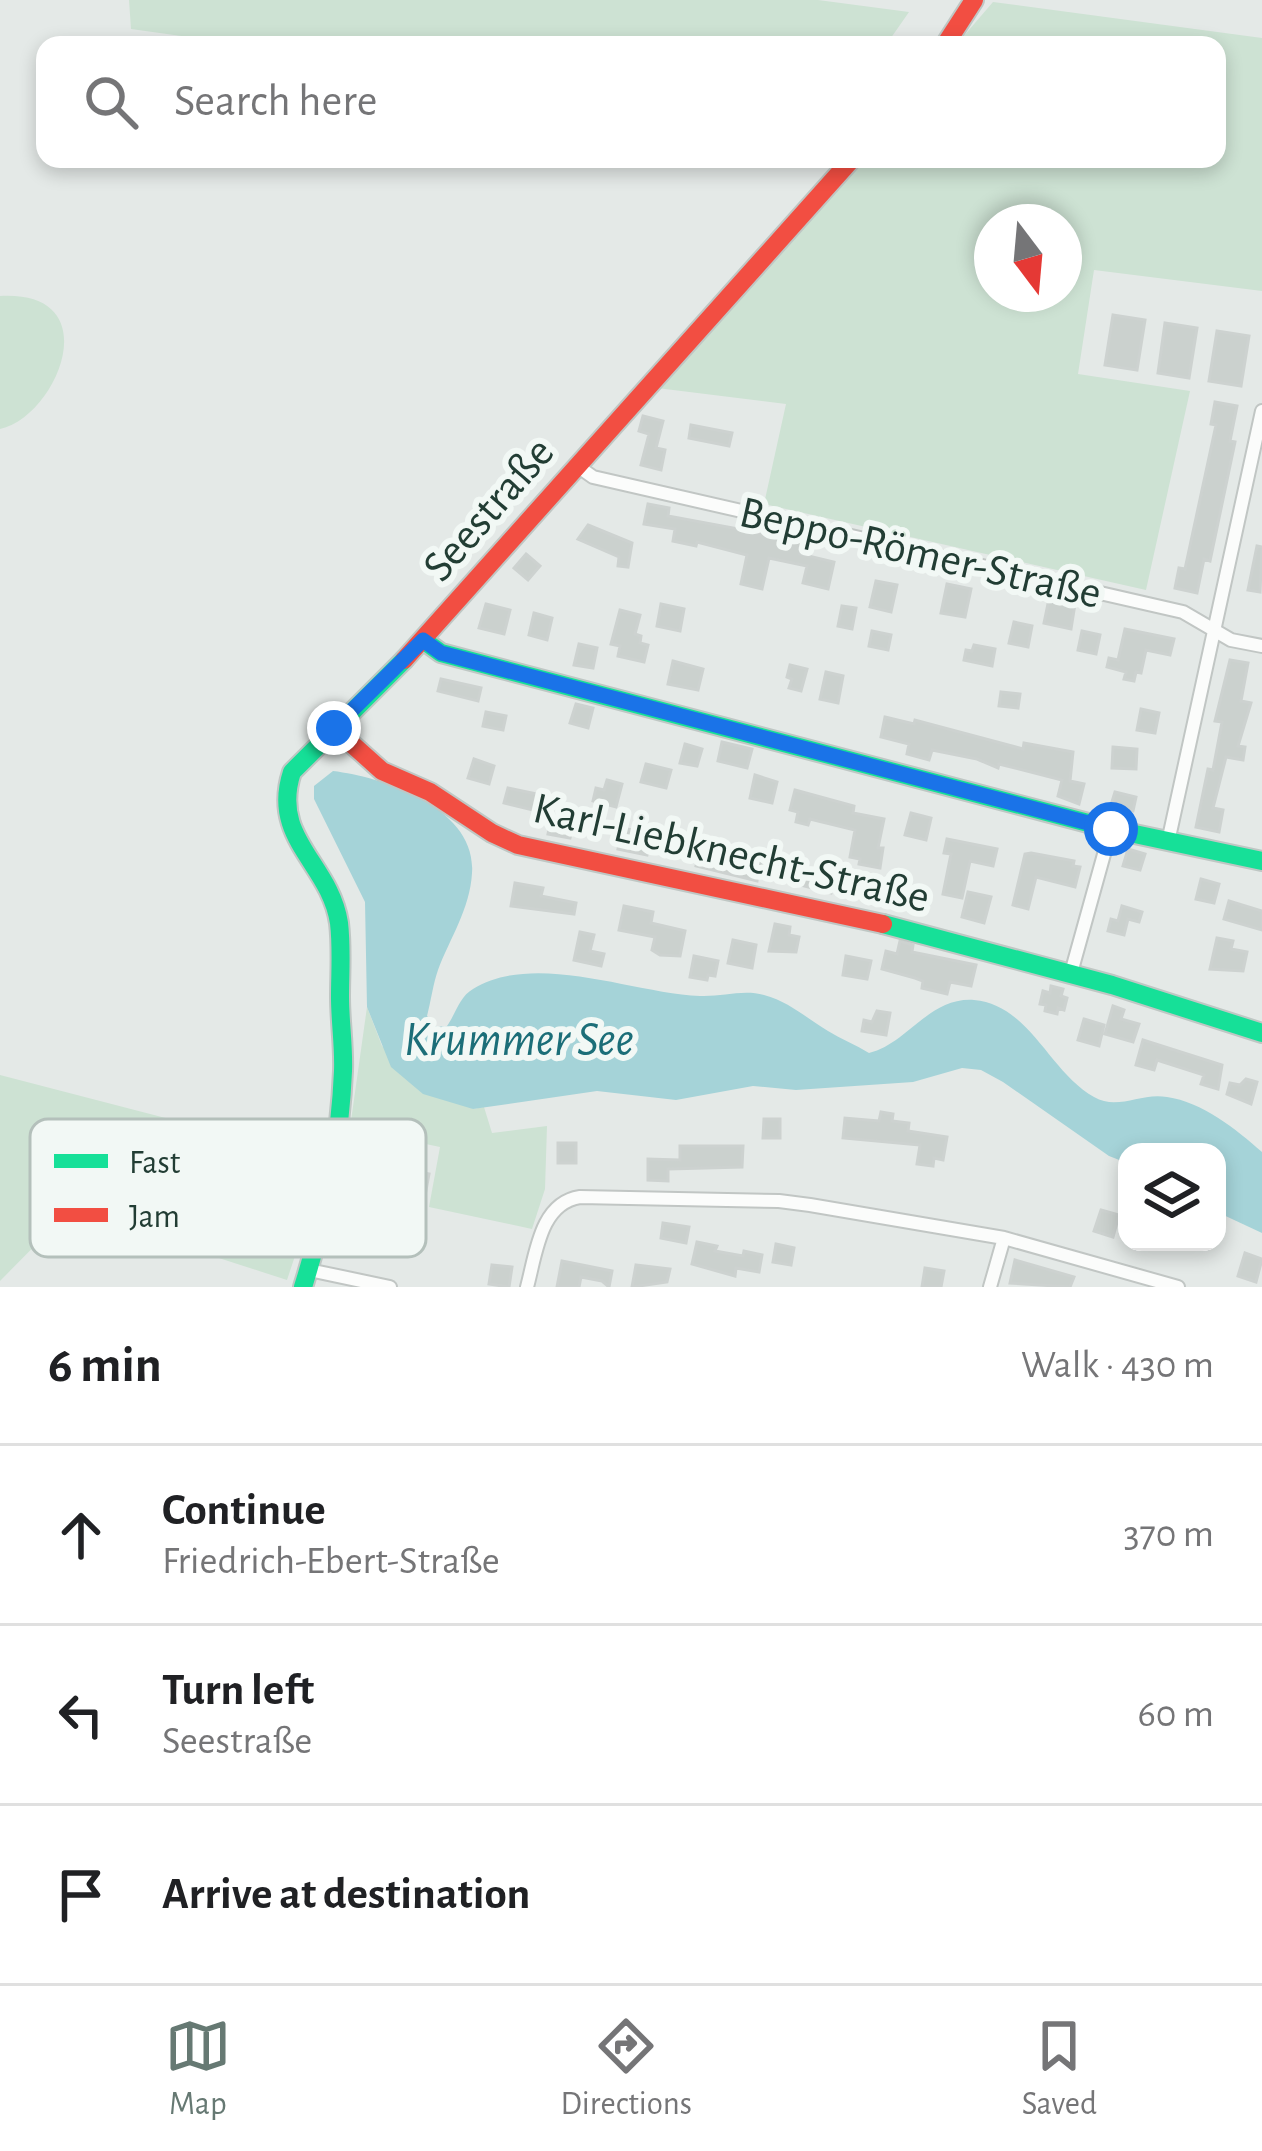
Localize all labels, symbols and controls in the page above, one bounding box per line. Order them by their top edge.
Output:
search box [36,36,1226,168]
icon: search [78,69,144,135]
text: Search here [174,79,377,124]
north arrow [974,204,1082,312]
street label: Seestraße [415,429,563,590]
street label: Beppo-Römer-Straße [735,490,1106,617]
route end [307,701,361,755]
street label: Karl-Liebknecht-Straße [529,786,934,921]
route start [1084,802,1138,856]
water label: Krummer See [404,1017,634,1065]
legend [30,1119,426,1257]
map controls [1118,1143,1226,1251]
button: layers [1118,1143,1226,1251]
text: Fast [129,1147,181,1180]
text: Jam [129,1201,180,1234]
text: 6 min [48,1340,162,1391]
text: Walk · 430 m [1021,1346,1214,1385]
text: Continue [162,1488,326,1533]
icon: ahead [48,1502,114,1568]
text: 370 m [1123,1515,1214,1554]
text: Friedrich-Ebert-Straße [162,1542,500,1581]
text: Turn left [162,1668,314,1713]
icon: left [48,1682,114,1748]
text: 60 m [1137,1695,1214,1734]
text: Seestraße [162,1722,312,1761]
icon: arrive [48,1862,114,1928]
text: Arrive at destination [162,1872,530,1917]
tab: Map [165,2013,231,2125]
tab: Directions [560,2013,692,2125]
tab: Saved [1022,2013,1097,2125]

